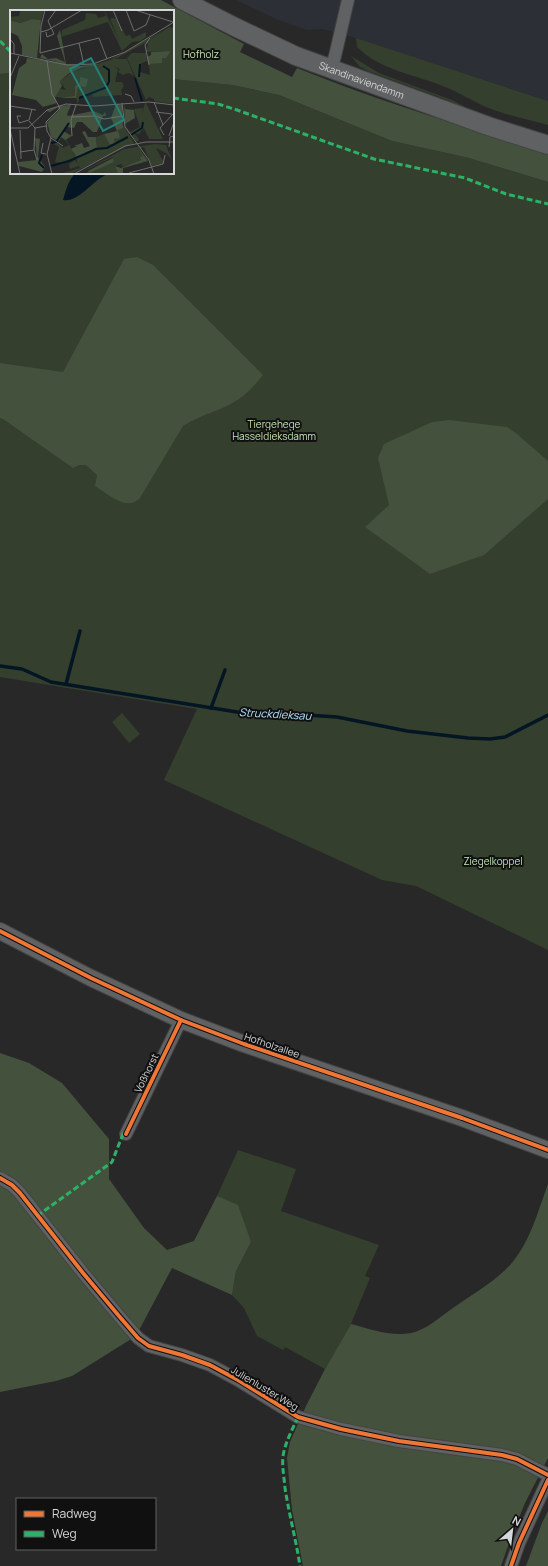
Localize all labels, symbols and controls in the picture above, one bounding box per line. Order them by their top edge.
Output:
inset map [10,10,174,174]
park label: Hofholz [183,47,219,61]
street label: Skandinaviendamm [317,58,406,102]
park label: Tiergehege Hasseldieksdamm [232,417,316,443]
water label: Struckdieksau [238,704,313,723]
park label: Ziegelkoppel [463,854,523,868]
street label: Hofholzallee [242,1029,302,1061]
street label: Voßhorst [131,1051,161,1095]
street label: Julienluster Weg [229,1362,301,1414]
legend [16,1498,156,1550]
text: Radweg [52,1505,96,1522]
north arrow [492,1510,532,1550]
text: N [510,1512,524,1529]
text: Weg [52,1525,77,1542]

